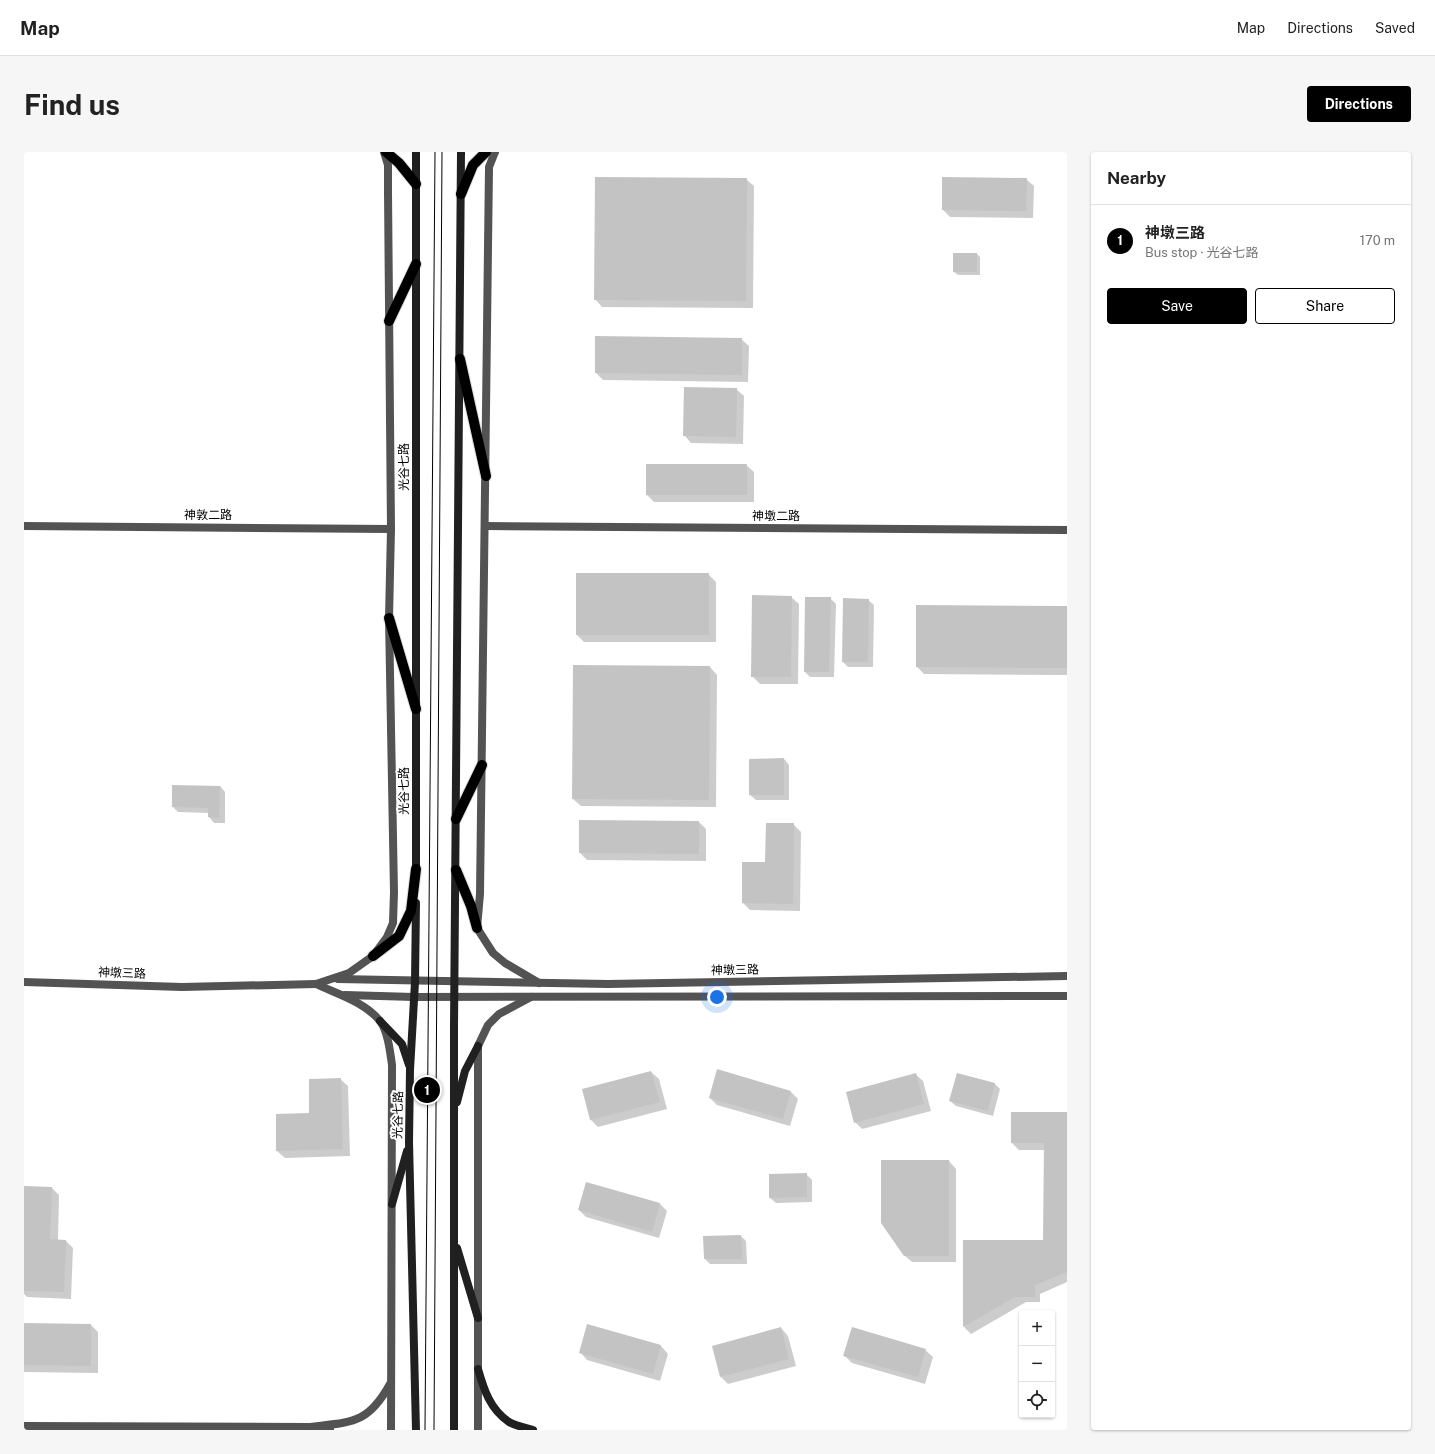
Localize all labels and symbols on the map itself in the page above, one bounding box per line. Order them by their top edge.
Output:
street label: 光谷七路 [397,443,411,491]
street label: 神敦二路 [184,508,232,522]
street label: 神墩二路 [752,509,800,523]
street label: 光谷七路 [397,767,411,815]
street label: 神墩三路 [711,963,759,977]
street label: 神墩三路 [98,965,146,981]
your location [707,987,727,1007]
pin: 1 [414,1075,440,1105]
street label: 光谷七路 [391,1091,405,1139]

